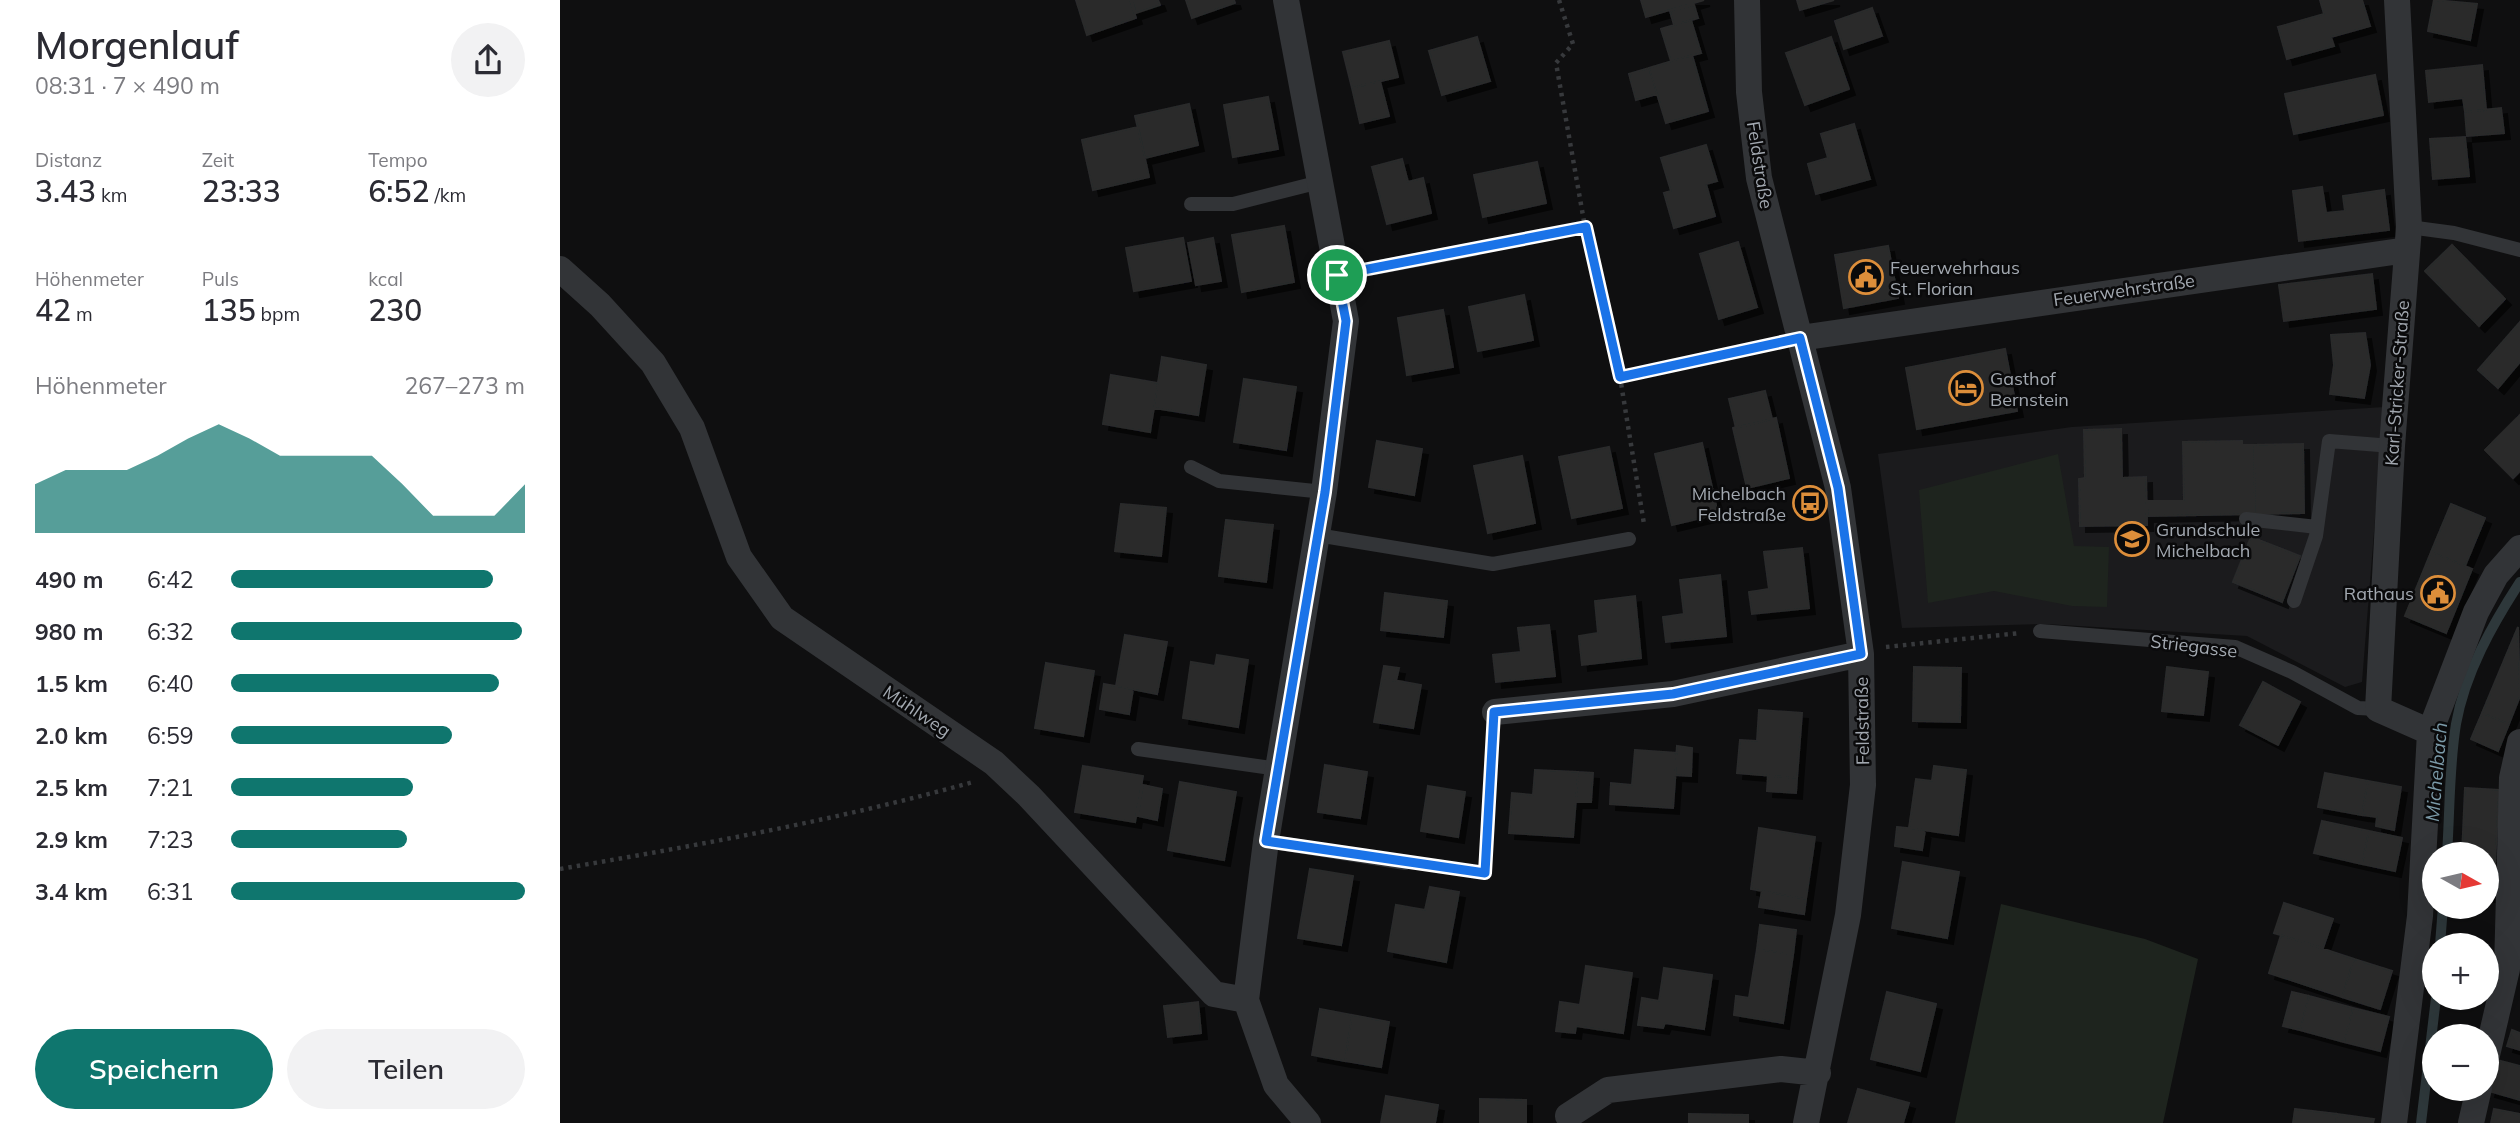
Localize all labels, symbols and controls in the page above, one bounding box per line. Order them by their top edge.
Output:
text: Morgenlauf [35,21,239,69]
button: share [451,23,525,97]
text: 08:31 · 7 × 490 m [35,71,220,100]
street label: Feldstraße [1742,120,1778,210]
text: Distanz [35,148,102,172]
text: Zeit [202,148,234,172]
text: Tempo [368,148,428,172]
text: 3.43 [35,172,96,210]
text: 23:33 [202,172,281,210]
text: 6:52 [368,172,429,210]
text: km [96,183,128,207]
text: /km [429,183,466,207]
pin [1307,245,1367,305]
icon: arrive [1318,256,1356,294]
place label: Feuerwehrhaus St. Florian [1890,256,2020,300]
public building icon: Feuerwehrhaus St. Florian [1847,258,1885,296]
text: Höhenmeter [35,267,144,291]
text: Puls [202,267,239,291]
text: kcal [368,267,403,291]
street label: Feuerwehrstraße [2052,269,2196,311]
text: 42 [35,291,71,329]
text: 135 [202,291,256,329]
text: 230 [368,291,422,329]
street label: Karl-Stricker-Straße [2380,299,2414,467]
text: m [71,302,93,326]
text: bpm [256,302,300,326]
place label: Gasthof Bernstein [1990,367,2069,411]
hotel icon: Gasthof Bernstein [1947,369,1985,407]
text: Höhenmeter [35,371,167,400]
text: 267–273 m [404,371,525,400]
place label: Michelbach Feldstraße [1692,482,1786,526]
bus stop icon: Michelbach Feldstraße [1791,484,1829,522]
place label: Grundschule Michelbach [2156,518,2260,562]
school or university icon: Grundschule Michelbach [2113,520,2151,558]
text: 490 m [35,565,103,594]
text: 6:42 [147,565,194,594]
public building icon: Rathaus [2419,574,2457,612]
place label: Rathaus [2344,582,2414,605]
text: 980 m [35,617,103,646]
text: 6:32 [147,617,194,646]
street label: Striegasse [2149,629,2239,663]
text: 1.5 km [35,669,108,698]
text: 6:40 [147,669,194,698]
street label: Feldstraße [1850,677,1874,765]
street label: Mühlweg [879,680,955,742]
text: 2.0 km [35,721,108,750]
text: 6:59 [147,721,194,750]
water label: Michelbach [2420,721,2452,823]
text: 2.5 km [35,773,108,802]
text: 7:21 [147,773,194,802]
text: 2.9 km [35,825,108,854]
text: 7:23 [147,825,194,854]
north arrow [2422,842,2499,919]
map controls [2422,842,2499,1101]
text: 3.4 km [35,877,108,906]
text: 6:31 [147,877,194,906]
button: + [2422,933,2499,1010]
button: − [2422,1024,2499,1101]
button: Speichern [35,1029,273,1109]
button: Teilen [287,1029,525,1109]

